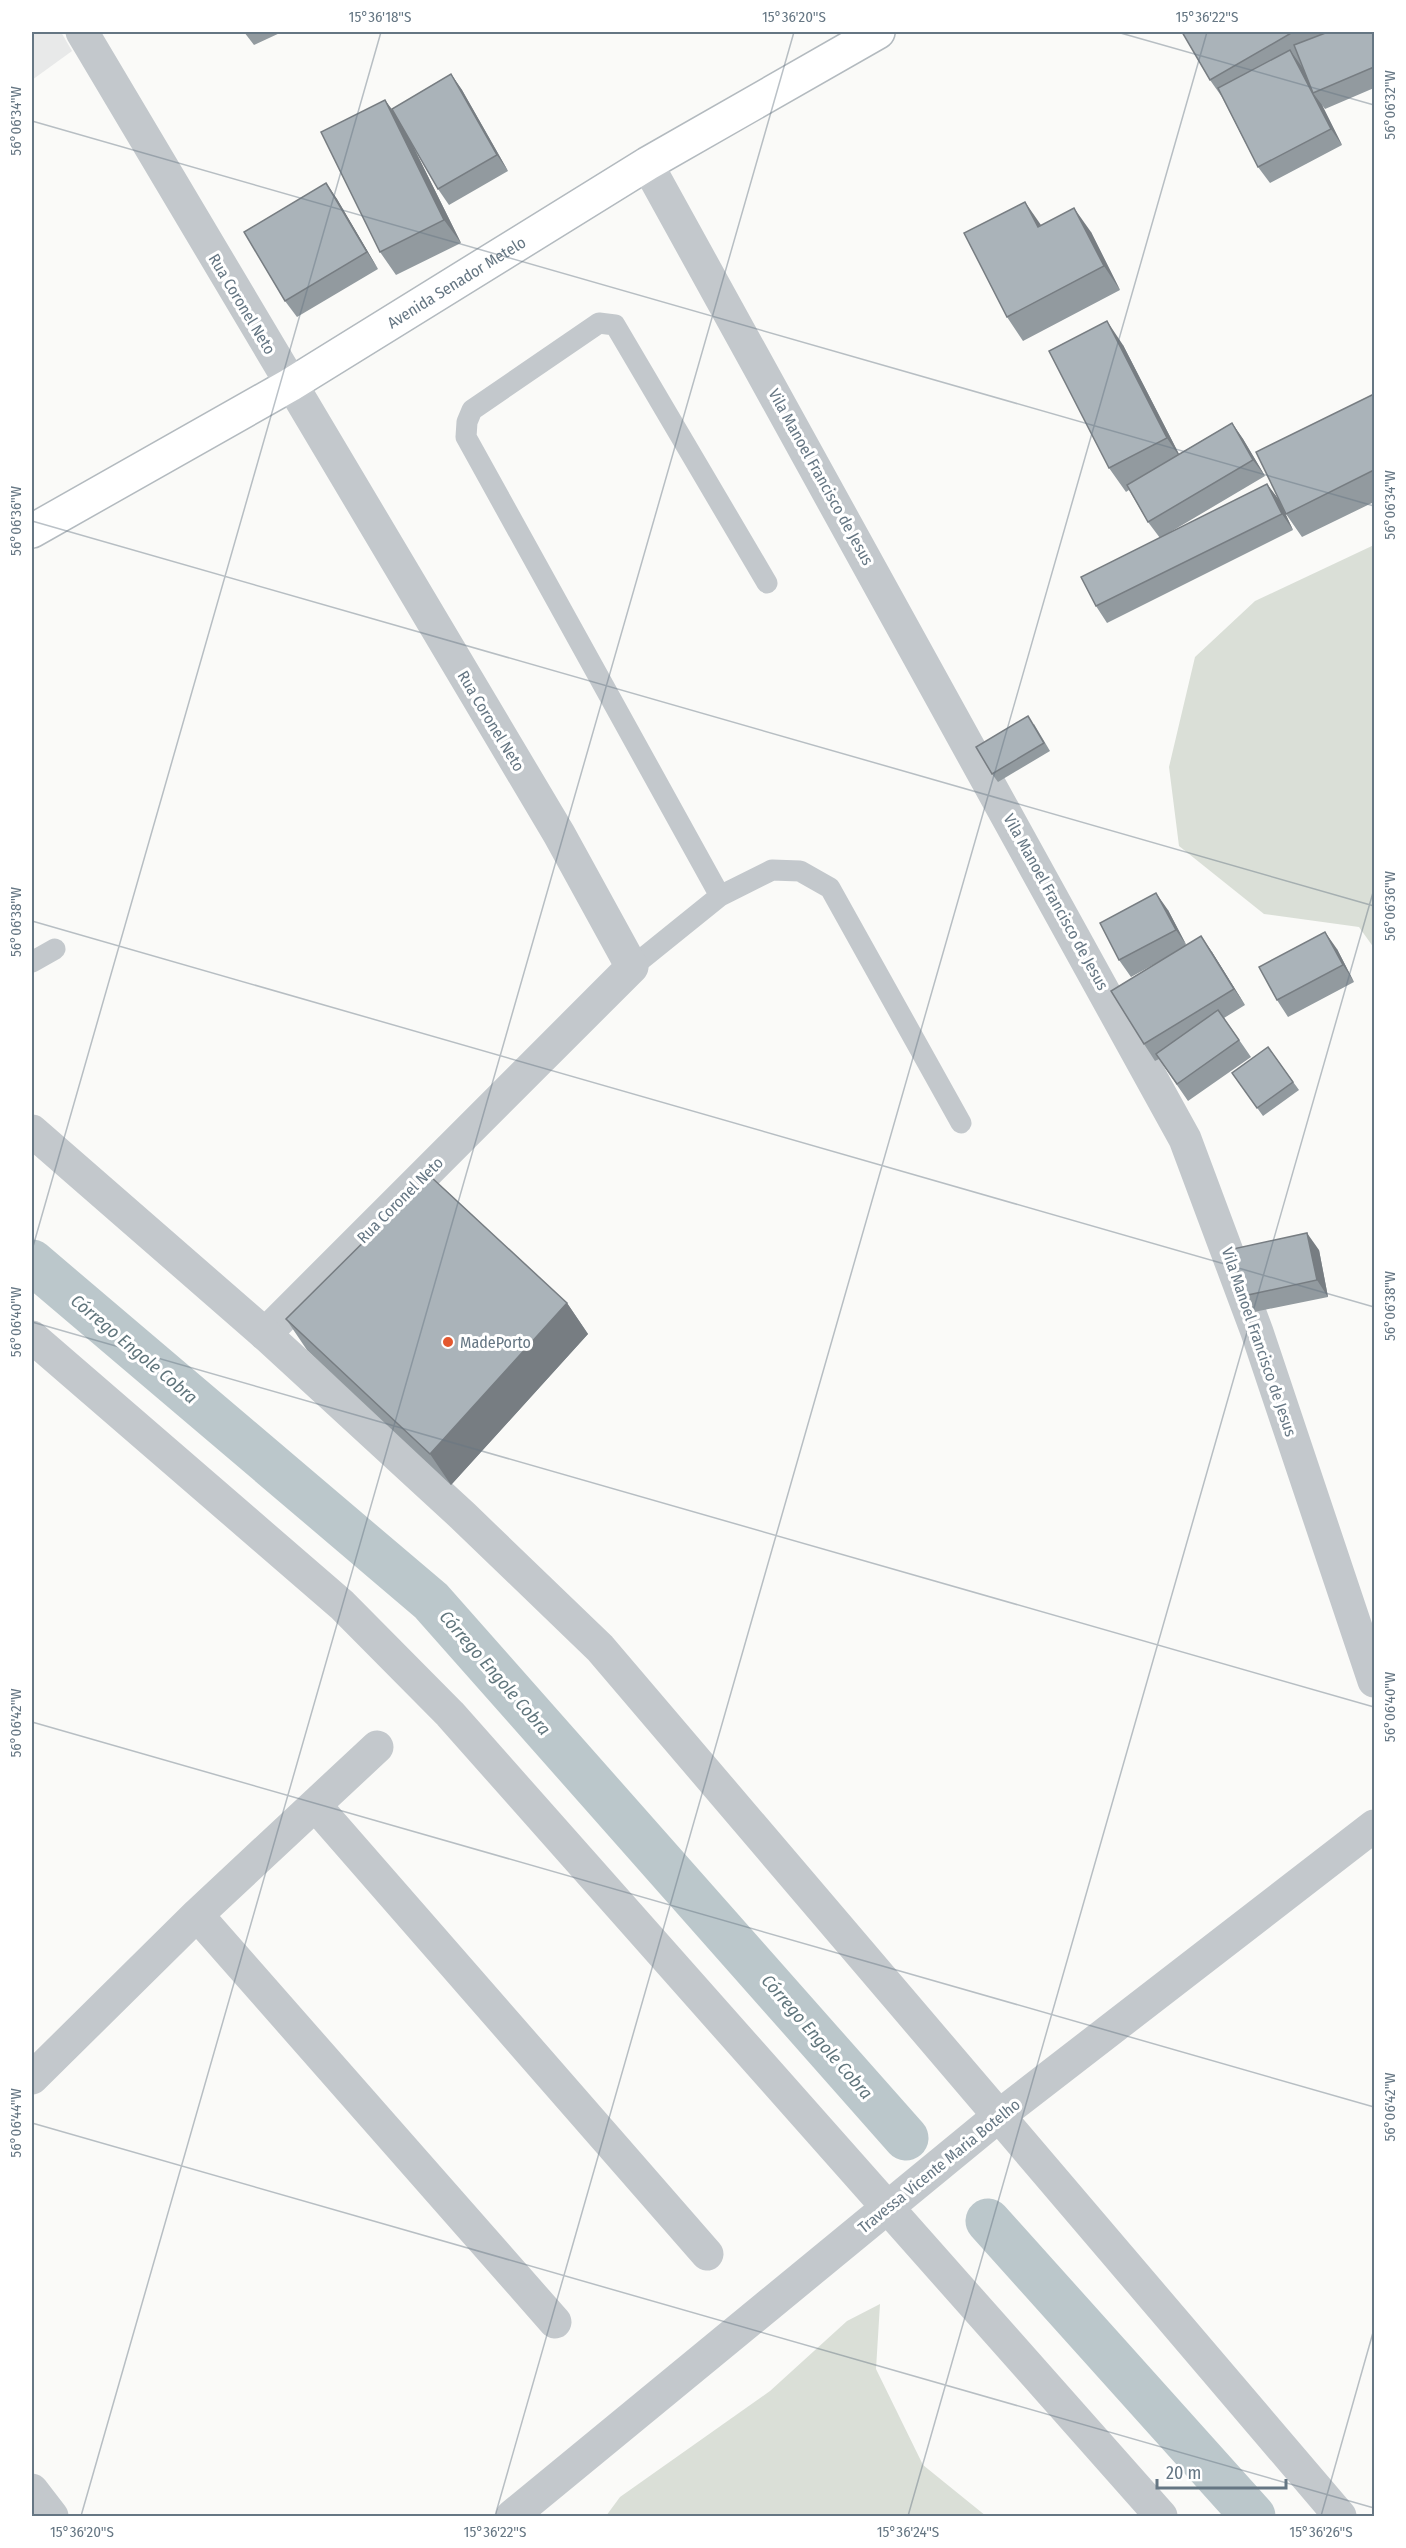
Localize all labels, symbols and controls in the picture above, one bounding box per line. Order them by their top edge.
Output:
text: 15°36'18"S [349,8,411,26]
text: 15°36'20"S [762,8,826,26]
text: 15°36'22"S [1176,8,1238,26]
text: 56°06'32"W [1381,70,1399,140]
text: 56°06'34"W [7,86,25,156]
street label: Avenida Senador Metelo [384,232,529,332]
street label: Rua Coronel Neto [205,250,279,358]
street label: Vila Manoel Francisco de Jesus [765,386,878,569]
text: 56°06'34"W [1381,470,1399,540]
text: 56°06'36"W [7,486,25,556]
street label: Rua Coronel Neto [454,667,528,775]
street label: Vila Manoel Francisco de Jesus [1000,811,1113,994]
text: 56°06'36"W [1381,871,1399,941]
text: 56°06'38"W [7,887,25,957]
street label: Rua Coronel Neto [353,1153,447,1247]
street label: Vila Manoel Francisco de Jesus [1218,1245,1300,1439]
text: 56°06'38"W [1381,1271,1399,1341]
text: 56°06'40"W [7,1287,25,1357]
water label: Córrego Engole Cobra [66,1290,202,1408]
place label: MadePorto [460,1333,531,1352]
marker: MadePorto [441,1335,455,1349]
water label: Córrego Engole Cobra [435,1606,555,1740]
text: 56°06'40"W [1381,1672,1399,1742]
text: 56°06'42"W [7,1688,25,1758]
water label: Córrego Engole Cobra [757,1970,877,2104]
text: 56°06'42"W [1381,2072,1399,2142]
text: 56°06'44"W [7,2088,25,2158]
street label: Travessa Vicente Maria Botelho [854,2095,1024,2237]
scale bar [1157,2452,1286,2490]
text: 20 m [1166,2462,1201,2484]
text: 15°36'20"S [50,2523,114,2541]
text: 15°36'22"S [464,2523,526,2541]
text: 15°36'24"S [877,2523,939,2541]
text: 15°36'26"S [1289,2523,1353,2541]

